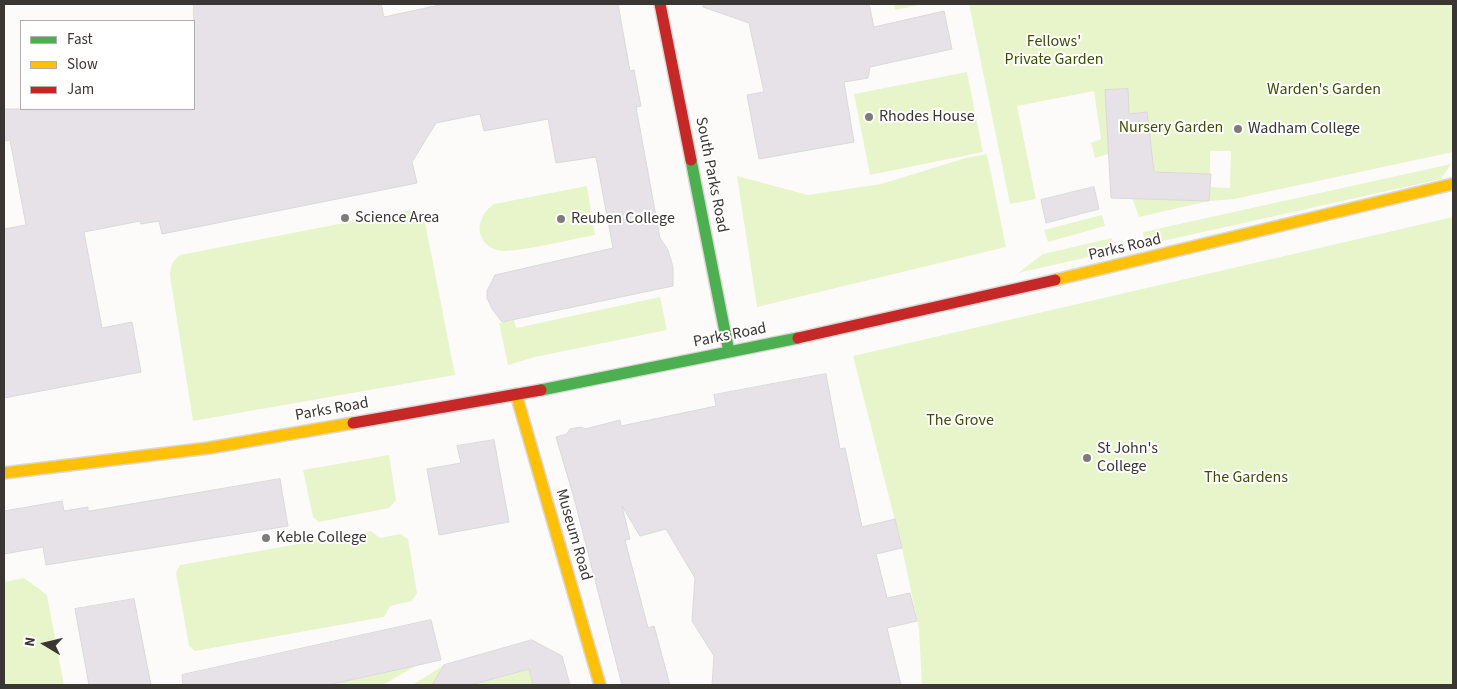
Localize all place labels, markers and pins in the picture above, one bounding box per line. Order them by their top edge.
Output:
place label: Rhodes House [879,107,975,127]
marker: Rhodes House [863,111,875,123]
place label: Wadham College [1248,119,1360,139]
marker: Wadham College [1232,123,1244,135]
place label: Science Area [355,208,439,228]
place label: Reuben College [571,209,675,229]
marker: Science Area [339,212,351,224]
marker: Reuben College [555,213,567,225]
place label: St John's College [1097,439,1158,477]
marker: St John's College [1081,452,1093,464]
place label: Keble College [276,528,367,548]
marker: Keble College [260,532,272,544]

